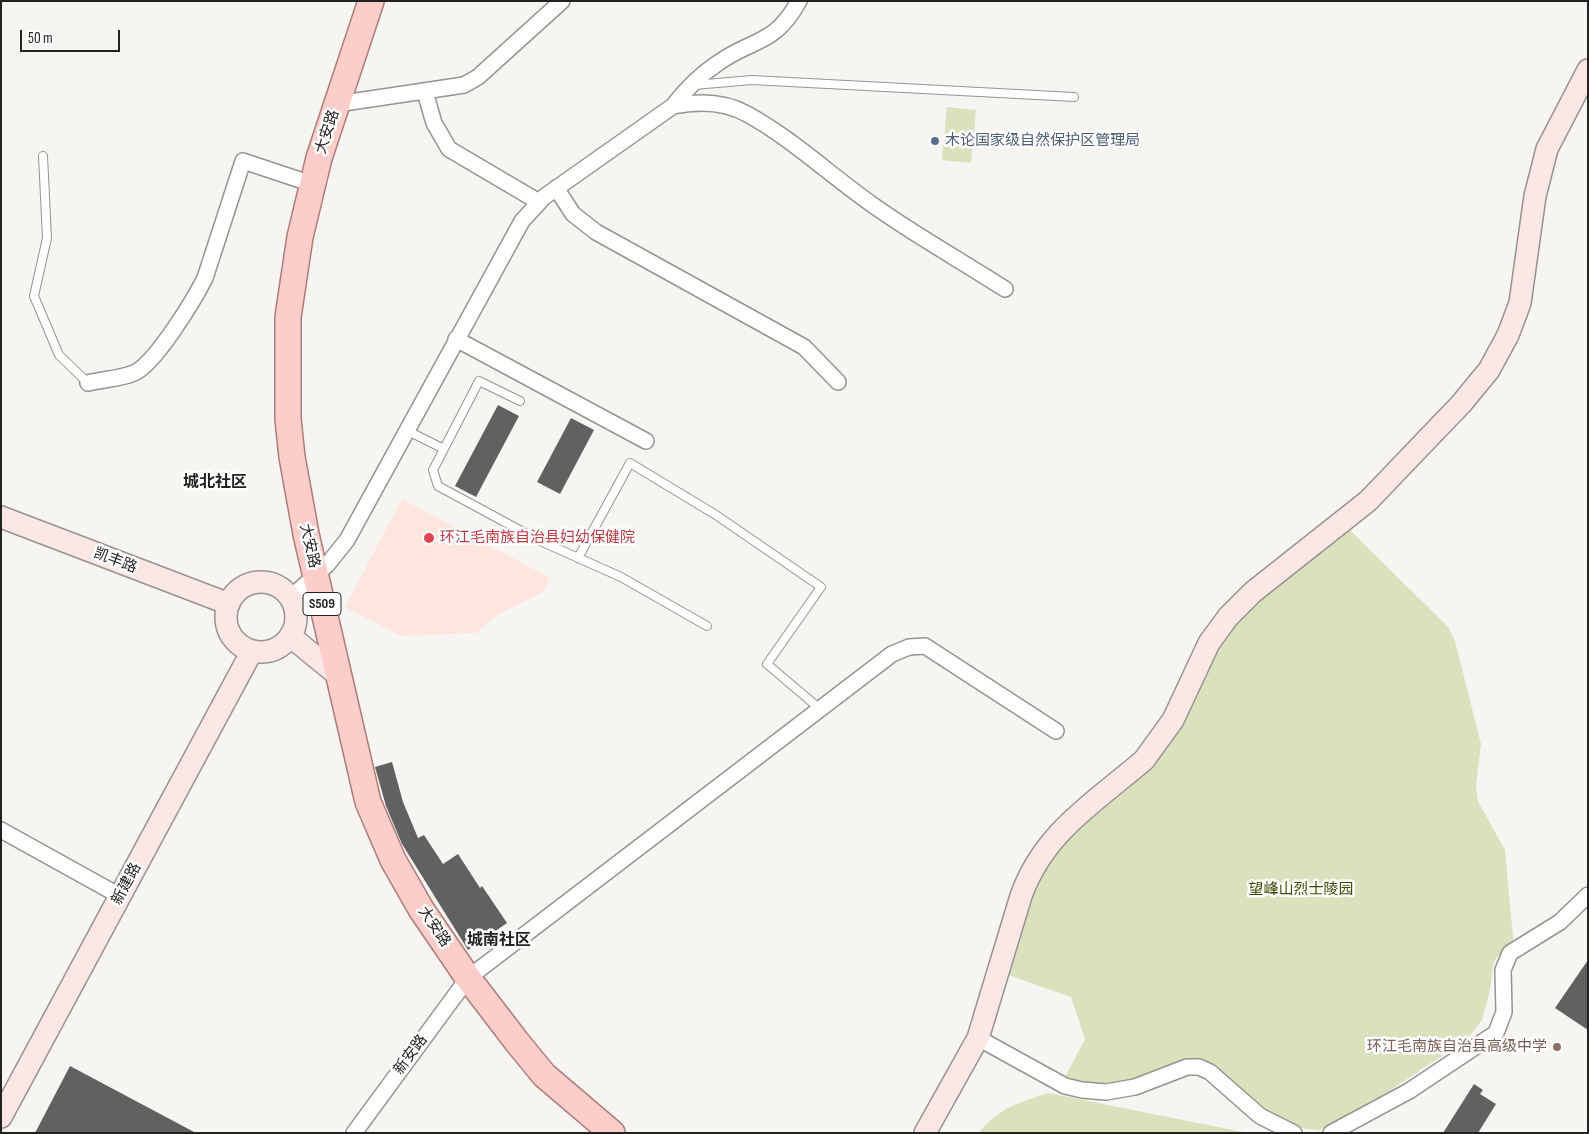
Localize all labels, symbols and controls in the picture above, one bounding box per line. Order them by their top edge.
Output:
scale bar [22,20,122,52]
text: 50 m [28,29,53,48]
street label: 大安路 [312,108,344,156]
place label: 木论国家级自然保护区管理局 [945,132,1140,150]
marker: 木论国家级自然保护区管理局 [929,135,941,147]
district label: 城北社区 [183,473,247,493]
street label: 大安路 [295,522,323,570]
place label: 环江毛南族自治县妇幼保健院 [440,529,635,547]
marker: 环江毛南族自治县妇幼保健院 [422,531,436,545]
street label: 凯丰路 [91,545,139,577]
road number: S509 [303,592,341,616]
street label: 新建路 [108,860,146,908]
park label: 望峰山烈士陵园 [1249,881,1353,899]
street label: 大安路 [414,903,454,951]
district label: 城南社区 [467,931,531,951]
street label: 新安路 [390,1032,432,1078]
place label: 环江毛南族自治县高级中学 [1367,1038,1547,1056]
marker: 环江毛南族自治县高级中学 [1551,1041,1563,1053]

